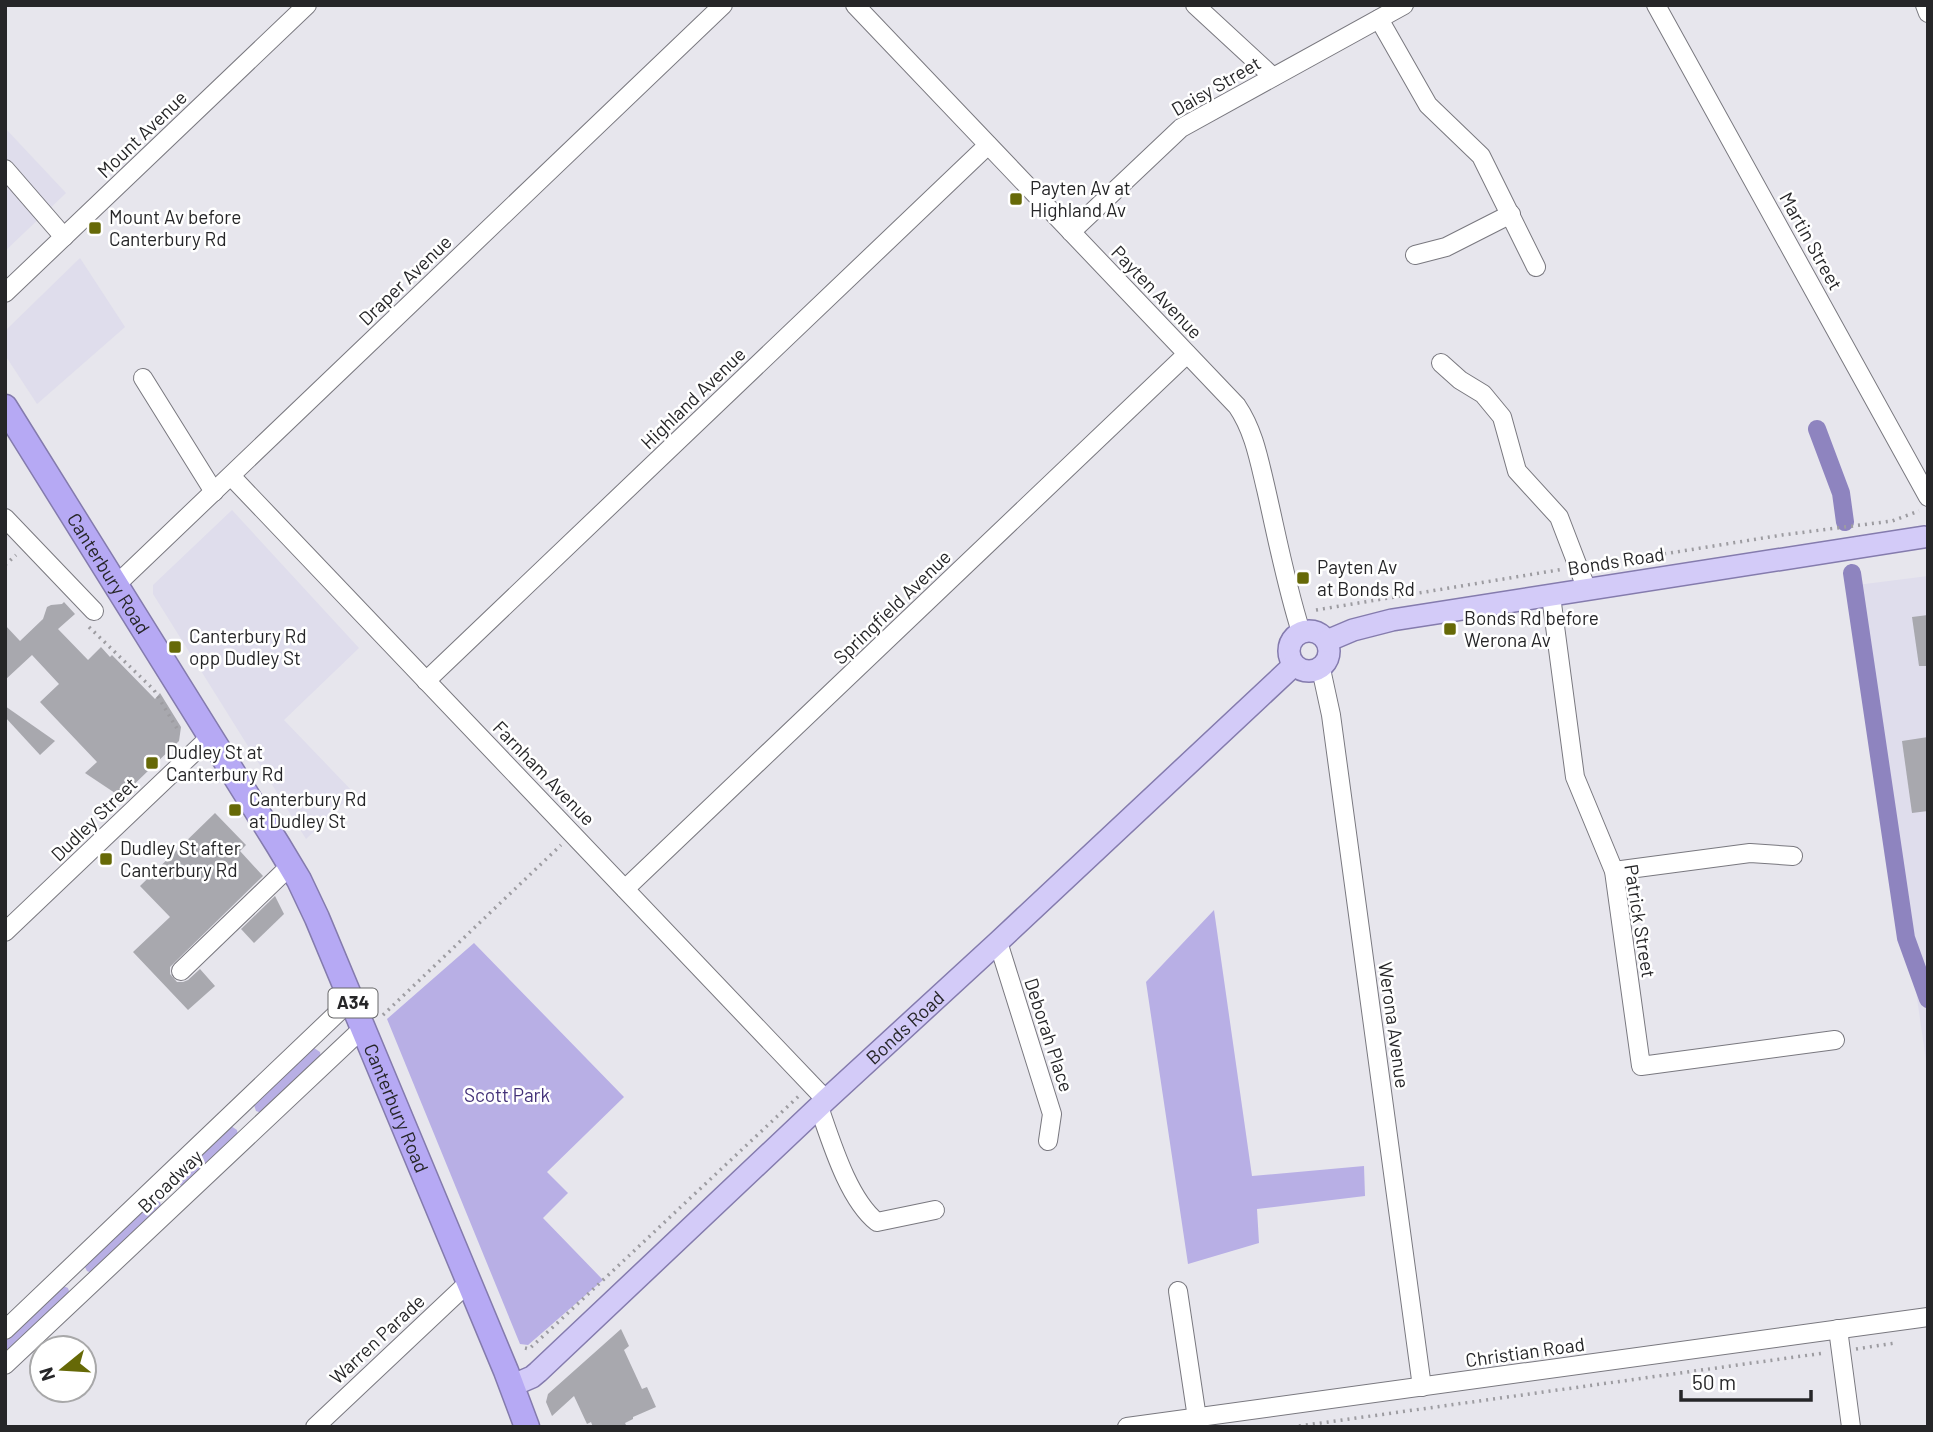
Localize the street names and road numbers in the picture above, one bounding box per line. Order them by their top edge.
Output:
street label: Daisy Street [1167,51,1264,120]
street label: Mount Avenue [92,85,191,182]
street label: Martin Street [1775,188,1848,294]
street label: Draper Avenue [354,230,456,330]
street label: Payten Avenue [1107,240,1208,343]
street label: Highland Avenue [636,342,750,453]
street label: Canterbury Road [63,509,155,638]
street label: Bonds Road [1566,542,1666,580]
street label: Springfield Avenue [828,545,955,669]
street label: Farnham Avenue [489,715,600,830]
street label: Dudley Street [46,772,141,865]
street label: Patrick Street [1620,863,1661,979]
street label: Werona Avenue [1374,960,1415,1090]
street label: Deborah Place [1020,975,1079,1095]
street label: Bonds Road [861,986,948,1069]
road number: A34 [328,988,378,1018]
street label: Canterbury Road [360,1040,434,1176]
street label: Broadway [133,1144,207,1217]
street label: Warren Parade [324,1289,429,1388]
street label: Christian Road [1464,1332,1586,1371]

